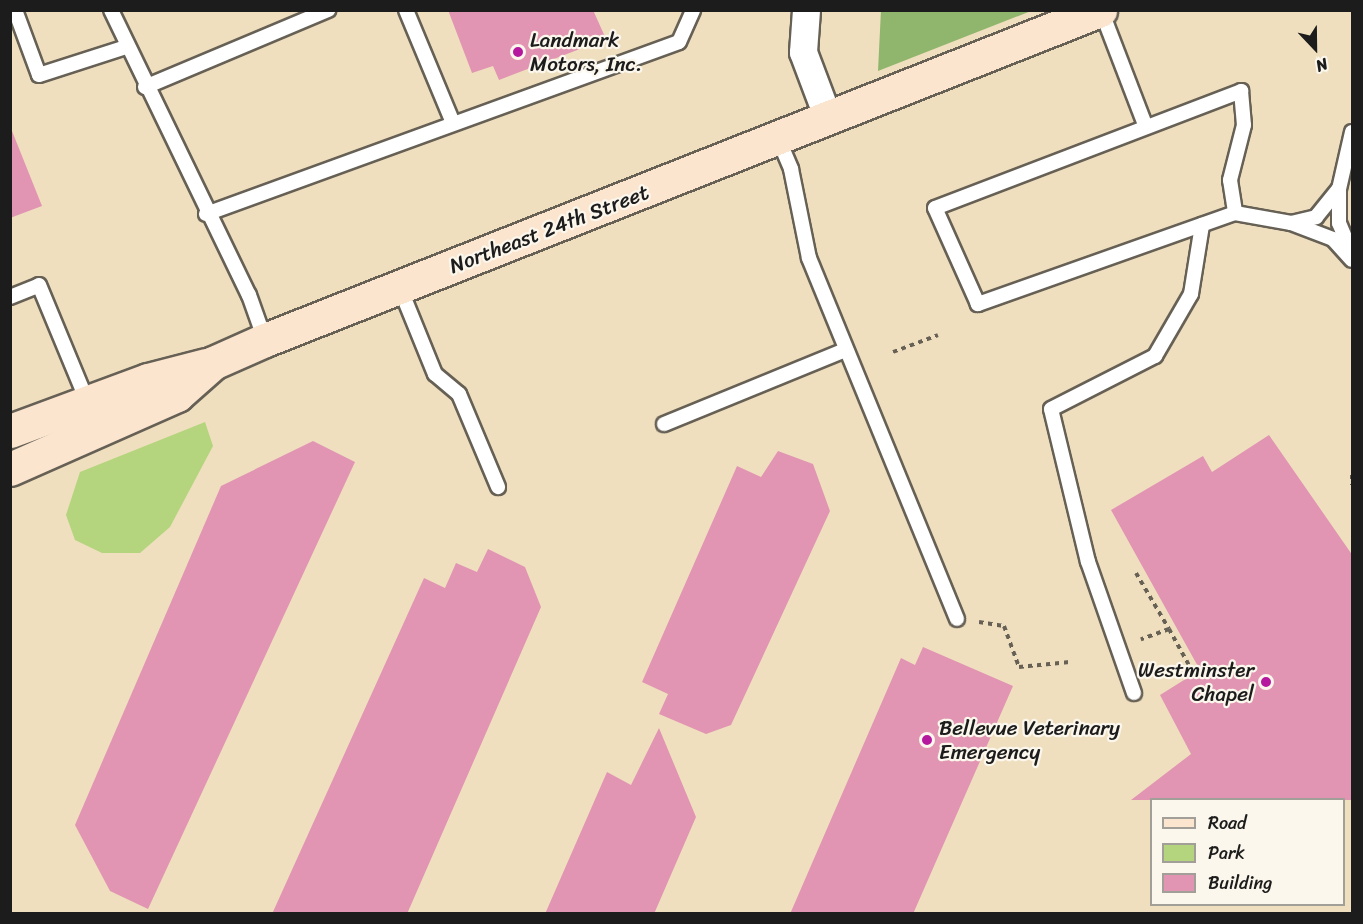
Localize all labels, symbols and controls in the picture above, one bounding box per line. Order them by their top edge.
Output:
north arrow [1285,18,1345,78]
place label: Landmark Motors, Inc. [530,27,642,77]
marker: Landmark Motors, Inc. [511,45,525,59]
text: N [1311,50,1333,81]
street label: Northeast 24th Street [446,179,652,279]
place label: Westminster Chapel [1138,657,1254,707]
marker: Westminster Chapel [1259,675,1273,689]
place label: Bellevue Veterinary Emergency [939,715,1121,765]
marker: Bellevue Veterinary Emergency [920,733,934,747]
legend [1150,798,1345,906]
text: Road [1208,807,1247,839]
text: Park [1208,837,1245,869]
text: Building [1208,867,1272,899]

